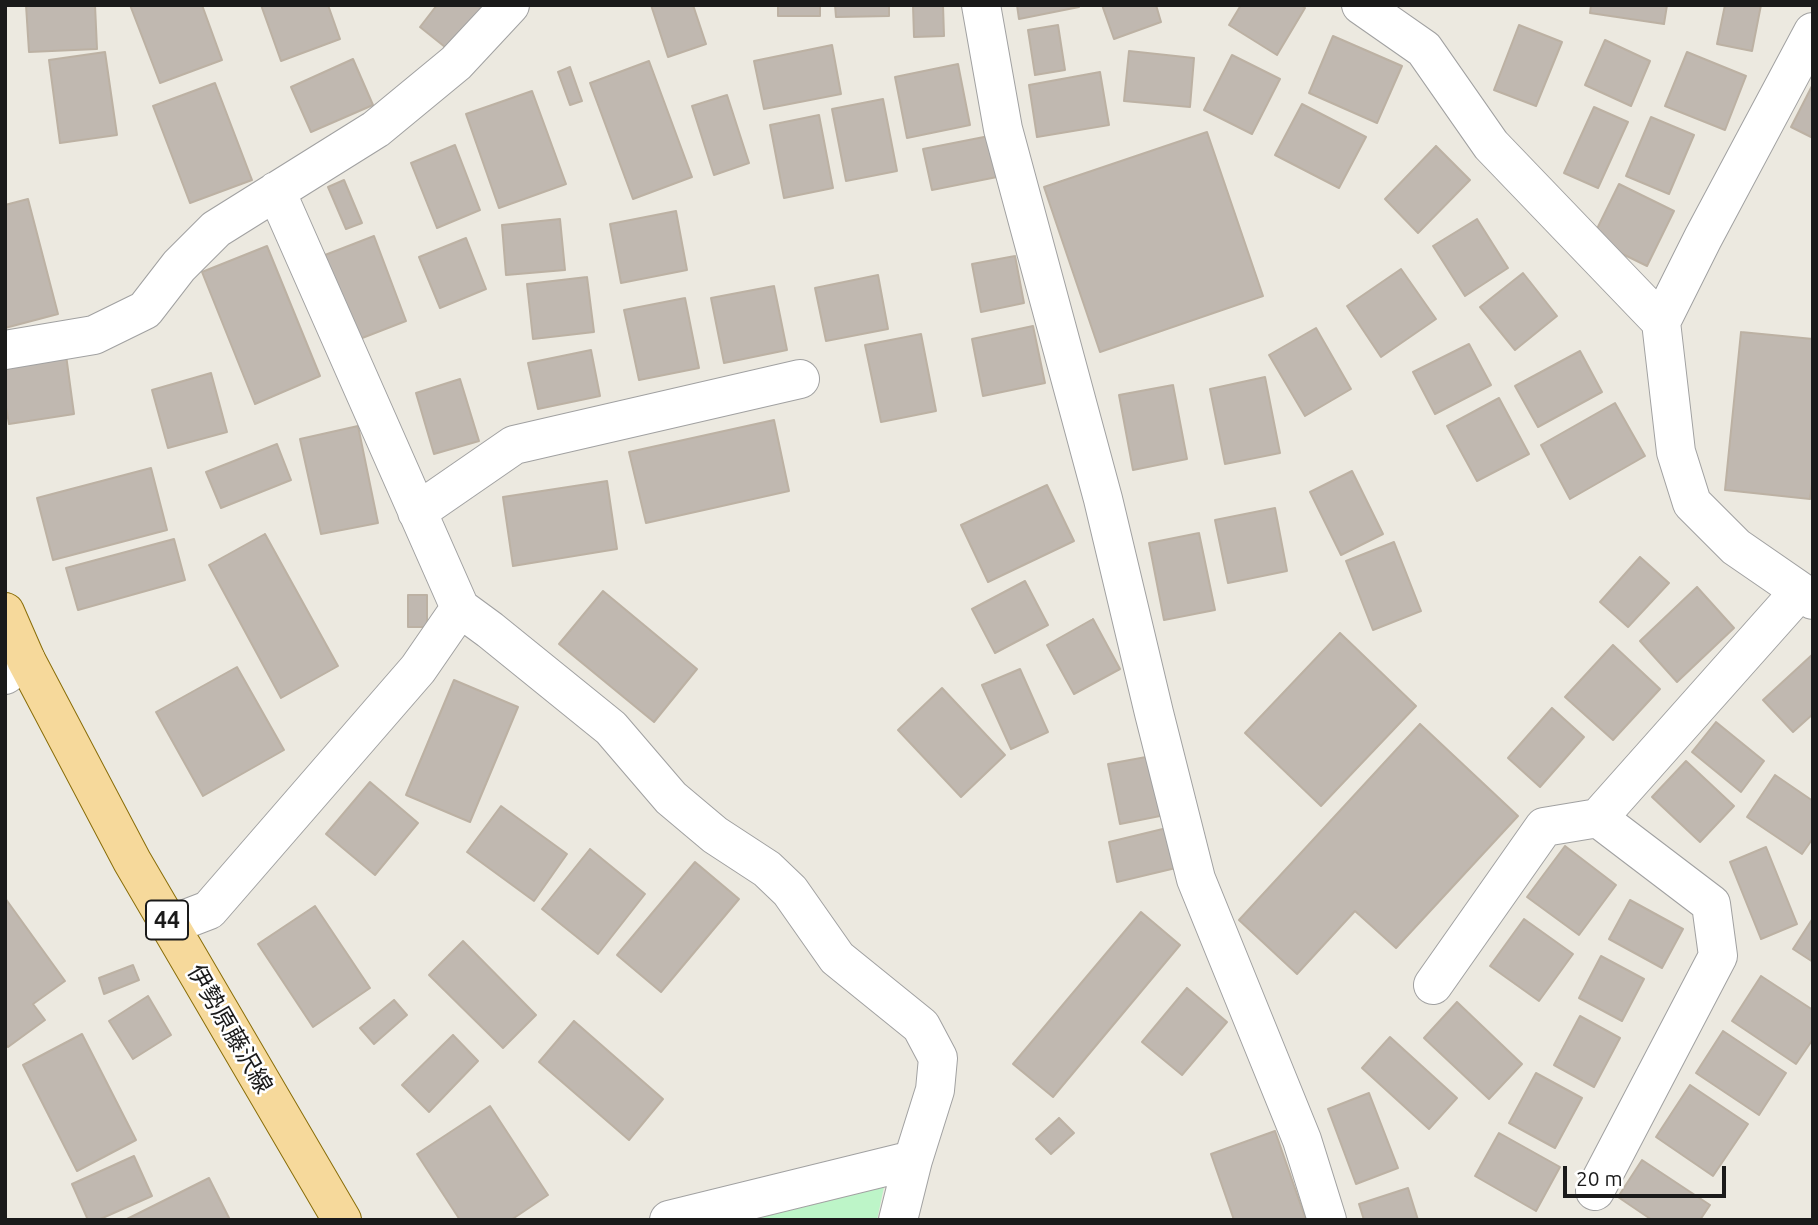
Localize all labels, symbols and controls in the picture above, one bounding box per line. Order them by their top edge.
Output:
road number: 44 [146,900,188,939]
street label: 伊勢原藤沢線 [182,959,278,1099]
scale bar [1566,1152,1729,1196]
text: 20 m [1576,1166,1623,1190]

